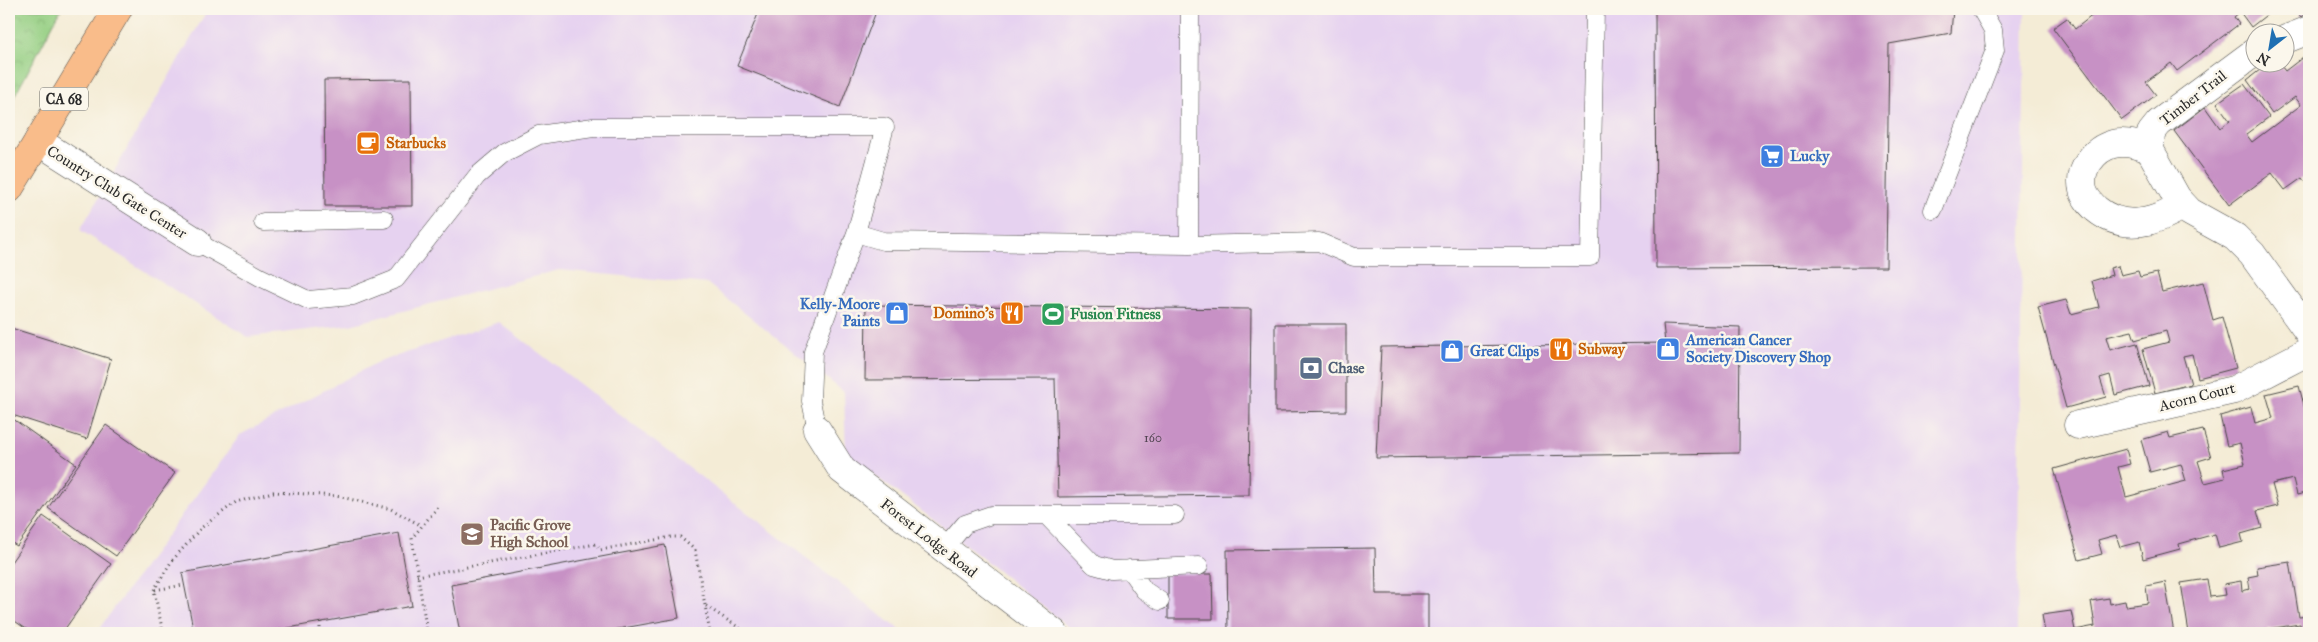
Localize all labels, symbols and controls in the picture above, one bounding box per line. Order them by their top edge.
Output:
north arrow [2246,22,2296,72]
text: N [2254,48,2273,69]
street label: Timber Trail [2156,66,2231,130]
road number: CA 68 [40,88,88,110]
cafe icon: Starbucks [355,130,381,156]
place label: Starbucks [386,134,446,152]
street label: Country Club Gate Center [44,142,191,243]
supermarket icon: Lucky [1759,143,1785,169]
place label: Lucky [1790,147,1830,166]
place label: Kelly-Moore Paints [800,295,881,330]
shop icon: Kelly-Moore Paints [884,300,910,326]
restaurant icon: Domino's [999,300,1025,326]
sports icon: Fusion Fitness [1040,301,1066,327]
place label: Domino's [933,304,995,322]
place label: Fusion Fitness [1070,305,1161,323]
place label: American Cancer Society Discovery Shop [1685,331,1832,367]
restaurant icon: Subway [1548,336,1574,362]
shop icon: American Cancer Society Discovery Shop [1655,336,1681,362]
shop icon: Great Clips [1439,338,1465,364]
place label: Subway [1578,340,1626,359]
place label: Great Clips [1470,342,1540,361]
bank icon: Chase [1298,355,1324,381]
place label: Chase [1328,359,1365,377]
street label: Acorn Court [2156,379,2238,415]
house number: 160 [1144,431,1162,445]
street label: Forest Lodge Road [877,495,981,582]
place label: Pacific Grove High School [490,516,571,552]
school or university icon: Pacific Grove High School [459,521,485,547]

